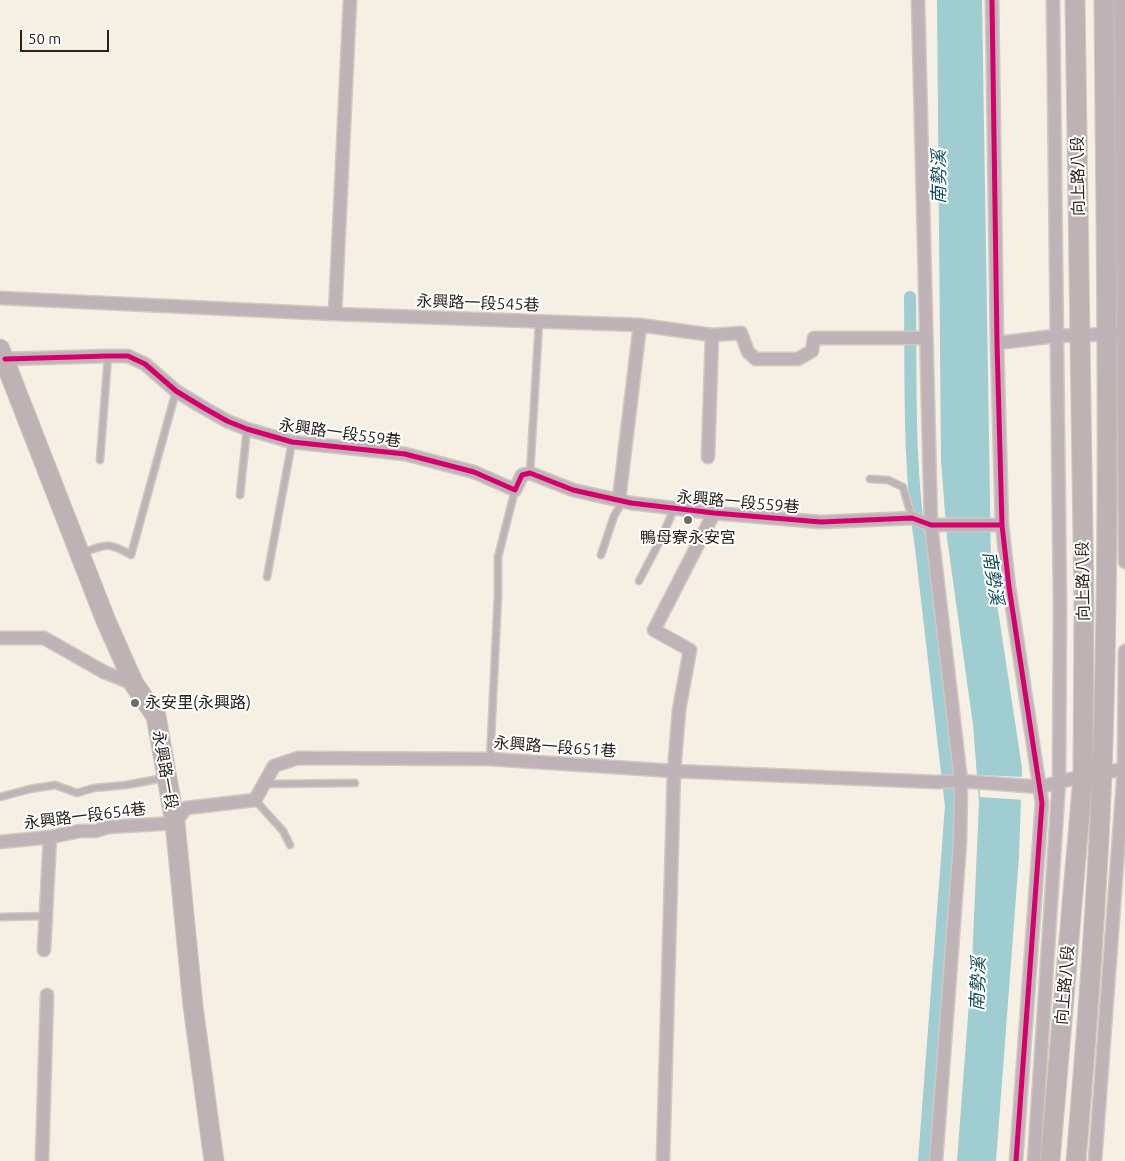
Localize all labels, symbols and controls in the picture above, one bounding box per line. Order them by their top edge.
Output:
scale bar [22,20,111,52]
text: 50 m [28,30,61,47]
street label: 向上路八段 [1068,136,1088,216]
water label: 南勢溪 [928,150,950,204]
street label: 永興路一段545巷 [416,291,540,315]
street label: 永興路一段559巷 [278,415,402,451]
street label: 永興路一段559巷 [676,487,800,517]
marker: 鴨母寮永安宮 [682,514,694,526]
place label: 鴨母寮永安宮 [640,528,736,548]
street label: 向上路八段 [1073,541,1093,621]
water label: 南勢溪 [978,550,1008,606]
place label: 永安里(永興路) [145,693,251,713]
marker: 永安里(永興路) [129,697,141,709]
street label: 永興路一段 [149,729,181,811]
street label: 永興路一段651巷 [493,733,617,761]
street label: 永興路一段654巷 [23,799,147,833]
street label: 向上路八段 [1052,944,1078,1026]
water label: 南勢溪 [966,957,990,1011]

